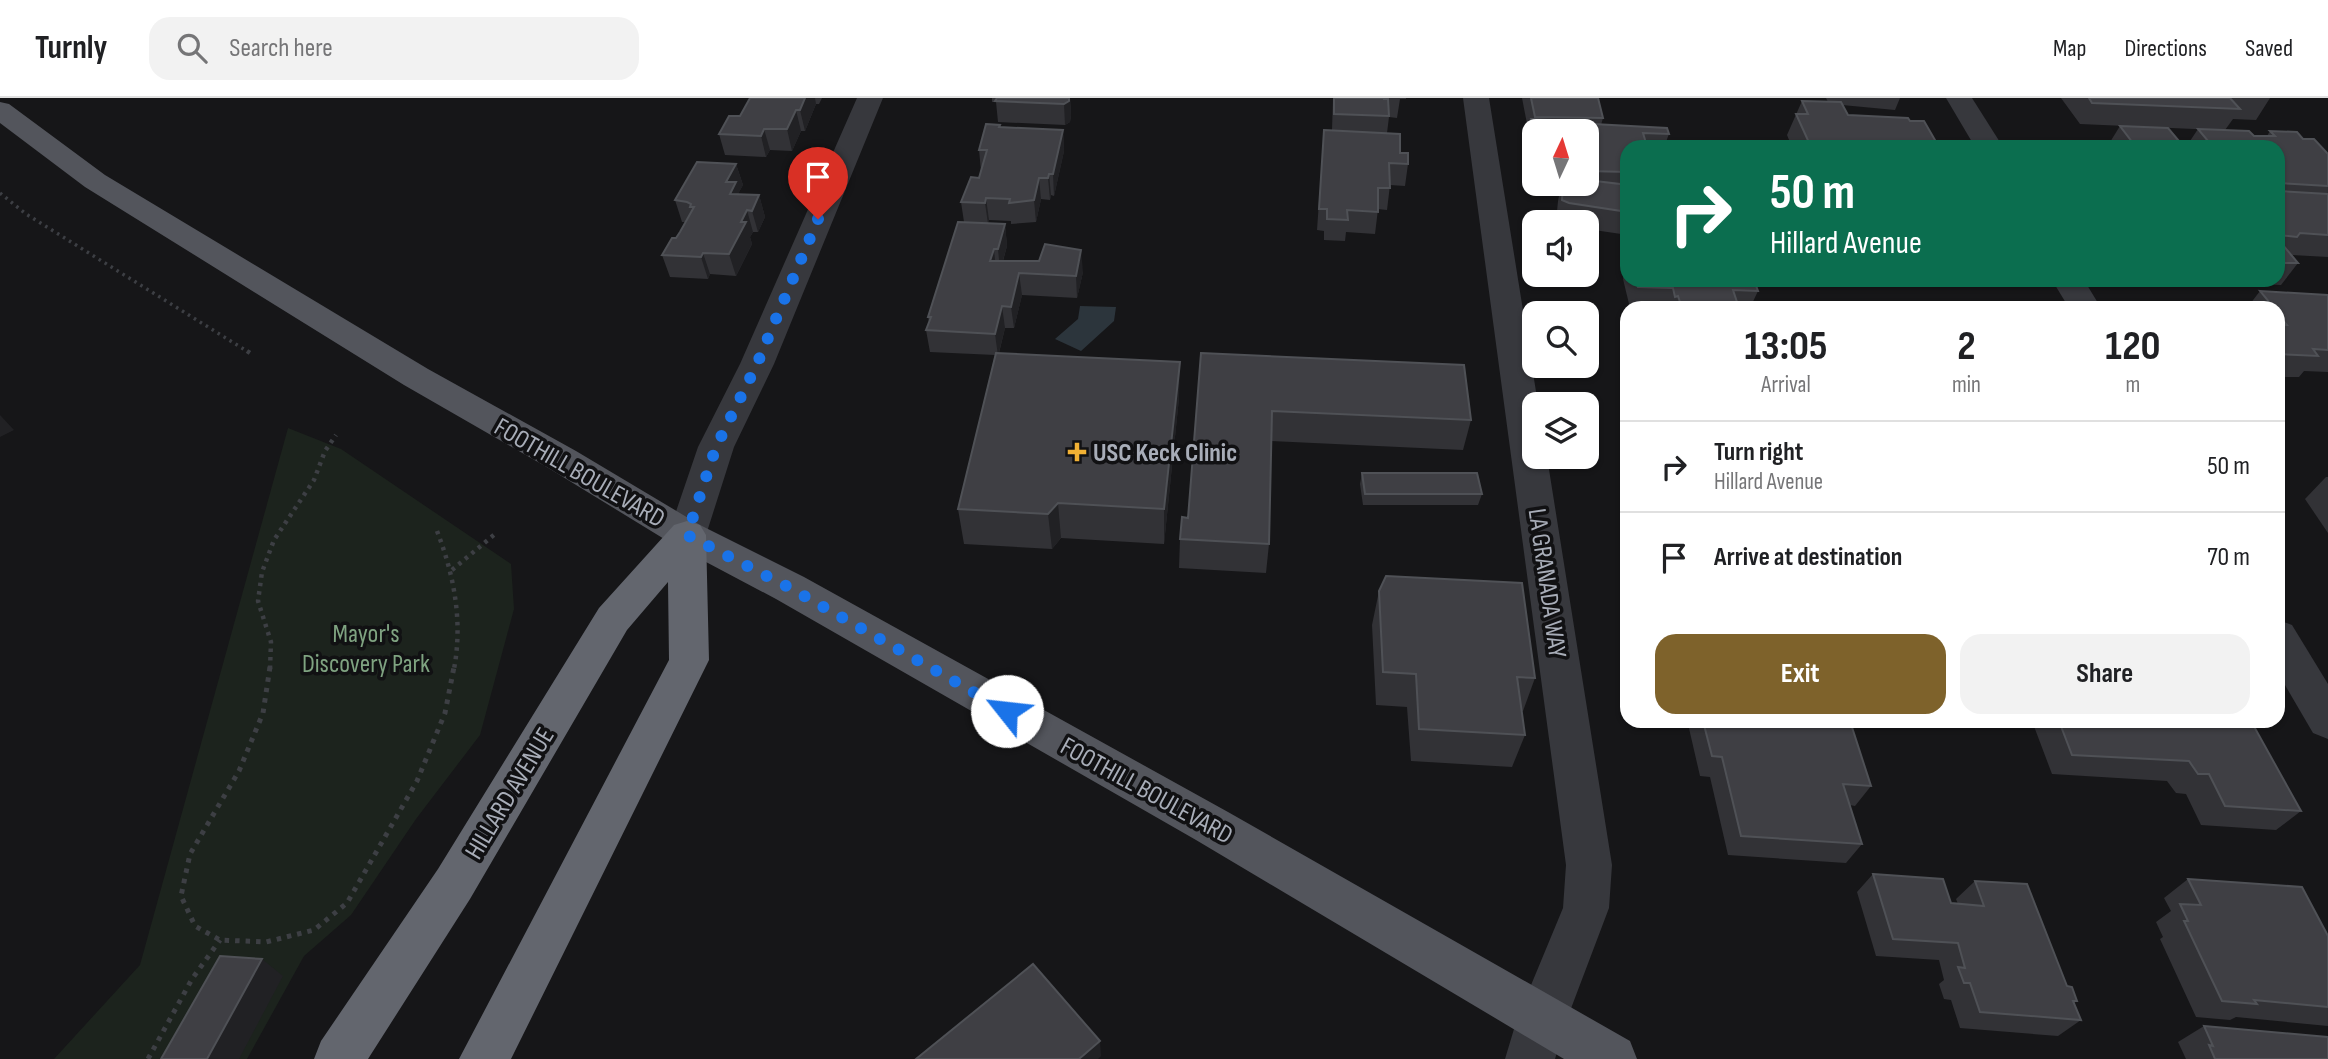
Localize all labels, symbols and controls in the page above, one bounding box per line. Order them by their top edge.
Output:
search box [149,17,639,80]
text: Turnly [35,28,107,68]
icon: search [173,29,211,67]
text: Search here [229,33,333,64]
text: Map [2053,34,2086,63]
text: Directions [2124,34,2207,63]
text: Saved [2245,34,2293,63]
north arrow [1522,119,1600,196]
map controls [1522,119,1599,469]
pin [788,147,848,219]
icon: arrive [799,158,837,196]
text: 50 m [1770,164,1855,223]
icon: right [1655,168,1746,259]
button: sound [1522,210,1599,287]
text: Hillard Avenue [1770,224,1922,263]
button: search [1522,301,1599,378]
text: 13:05 [1744,321,1828,372]
text: 2 [1957,321,1976,372]
text: 120 [2105,321,2161,372]
text: Arrival [1761,371,1811,399]
text: min [1952,371,1981,399]
text: m [2126,371,2140,399]
button: layers [1522,392,1599,469]
street label: FOOTHILL BOULEVARD [488,412,670,535]
text: Turn right [1714,437,1803,468]
place label: USC Keck Clinic [1093,438,1237,469]
marker: USC Keck Clinic [1067,442,1087,462]
icon: right [1655,448,1693,486]
text: 50 m [2207,451,2250,482]
text: Hillard Avenue [1714,468,1823,496]
street label: LA GRANADA WAY [1521,507,1572,660]
icon: arrive [1655,539,1693,577]
text: Arrive at destination [1714,542,1902,573]
text: 70 m [2207,542,2250,573]
park label: Mayor's Discovery Park [302,619,430,680]
button: Exit [1655,634,1946,714]
button: Share [1960,634,2250,714]
position arrow [970,674,1044,748]
street label: HILLARD AVENUE [459,723,562,865]
street label: FOOTHILL BOULEVARD [1055,731,1238,851]

